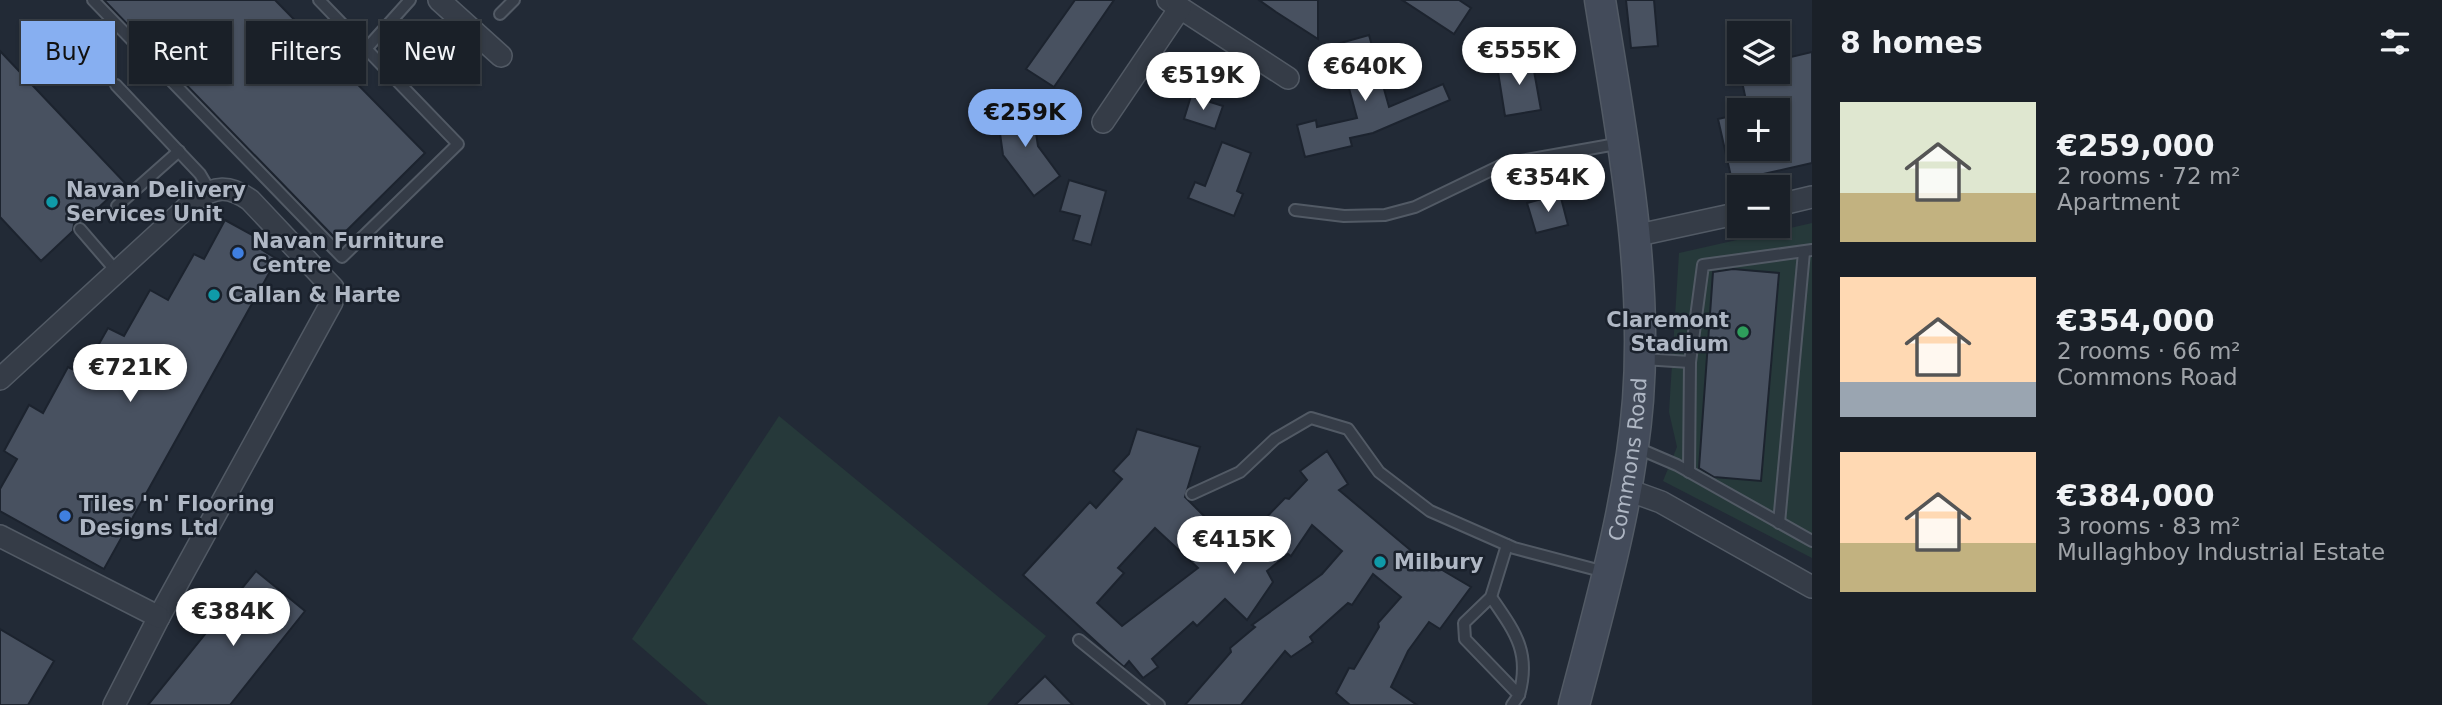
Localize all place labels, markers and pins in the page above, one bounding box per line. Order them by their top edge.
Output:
pin: €555K [1470,28,1568,87]
pin: €640K [1316,43,1414,103]
pin: €519K [1154,52,1252,112]
pin: €259K [976,90,1074,149]
pin: €354K [1499,154,1597,214]
place label: Navan Delivery Services Unit [66,178,246,226]
marker: Navan Delivery Services Unit [44,194,60,210]
place label: Navan Furniture Centre [252,229,444,277]
marker: Navan Furniture Centre [230,245,246,261]
place label: Callan & Harte [228,283,400,307]
marker: Callan & Harte [206,287,222,303]
place label: Claremont Stadium [1606,308,1729,356]
marker: Claremont Stadium [1735,324,1751,340]
pin: €721K [81,344,179,404]
place label: Tiles 'n' Flooring Designs Ltd [79,492,275,540]
marker: Tiles 'n' Flooring Designs Ltd [57,508,73,524]
pin: €415K [1185,516,1283,576]
place label: Milbury [1394,550,1484,574]
marker: Milbury [1372,554,1388,570]
pin: €384K [184,588,282,648]

